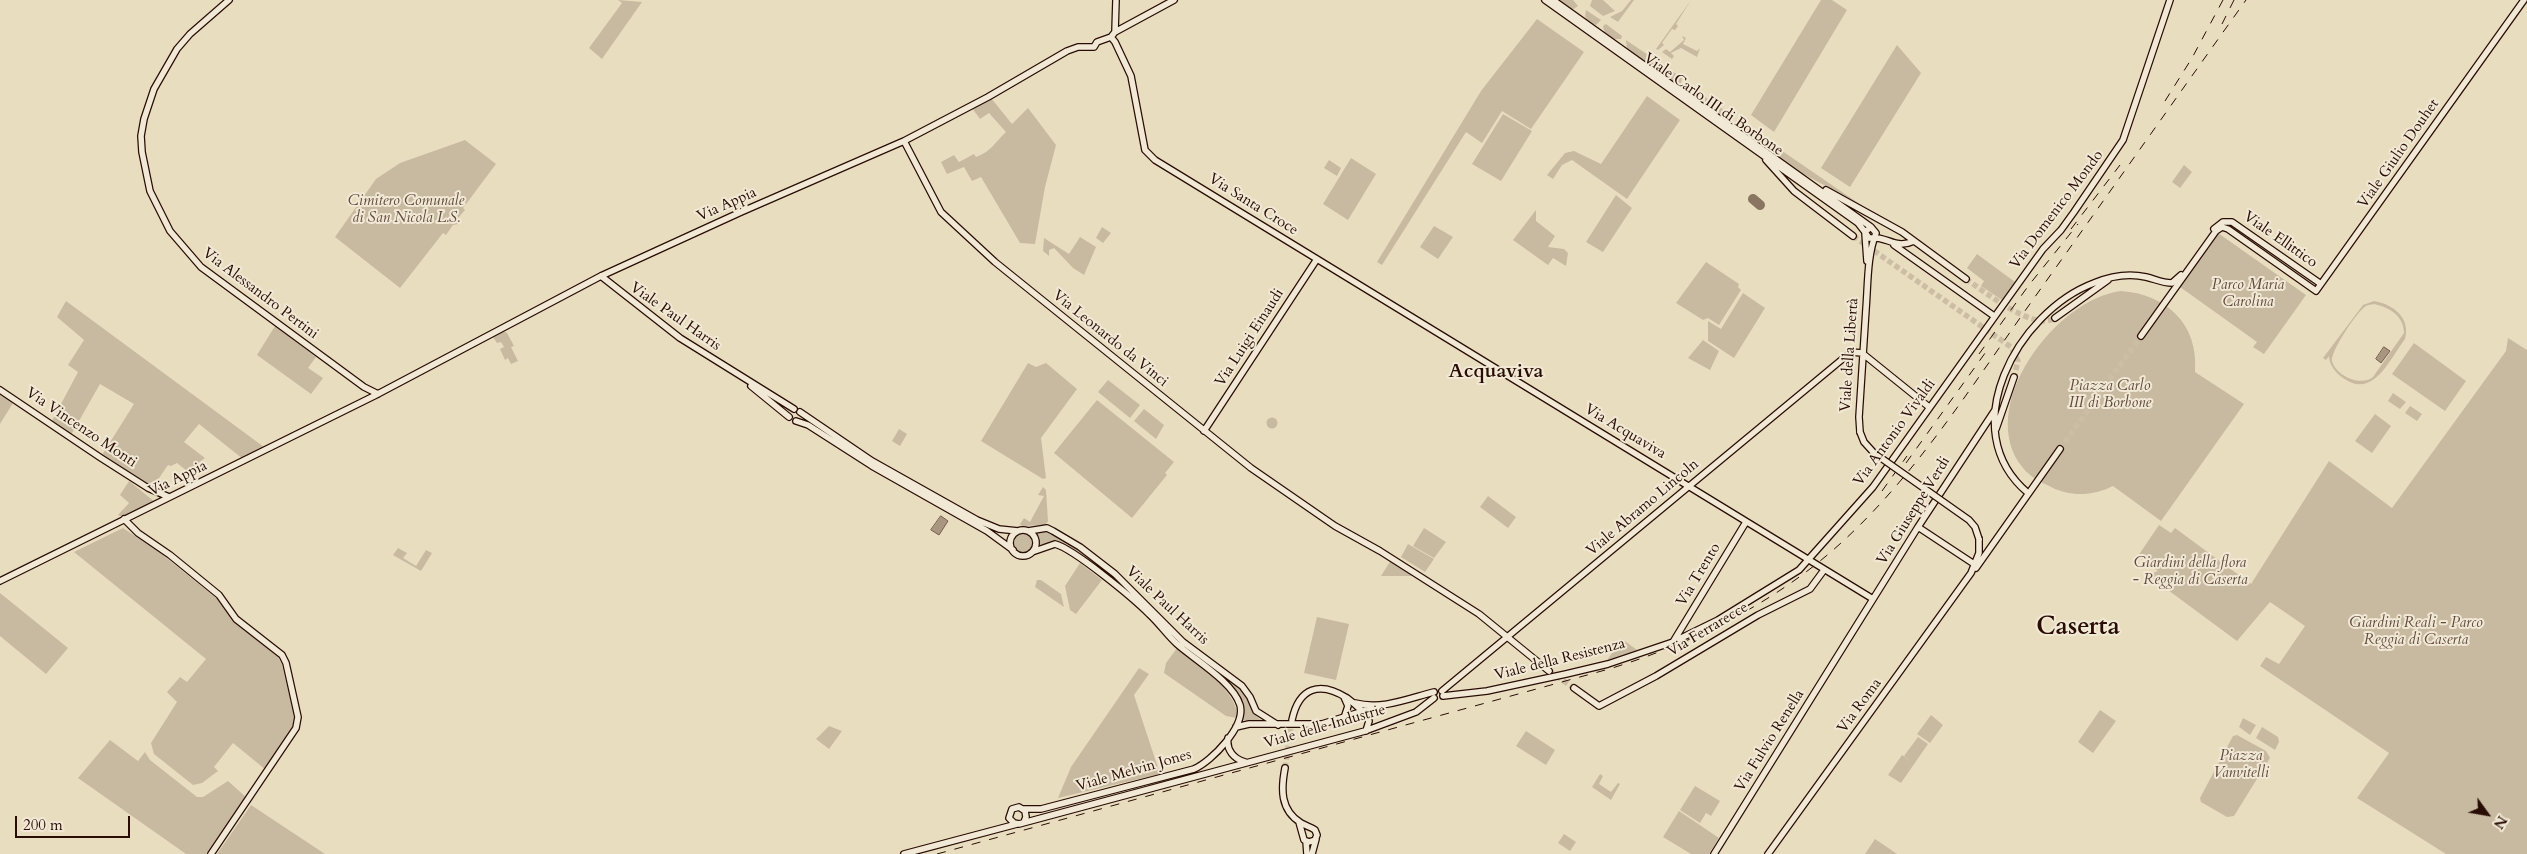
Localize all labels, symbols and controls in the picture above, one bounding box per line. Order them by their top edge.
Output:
street label: Viale Carlo III di Borbone [1640,50,1786,160]
street label: Viale Giulio Douhet [2355,96,2443,212]
street label: Via Domenico Mondo [2006,147,2108,273]
street label: Via Santa Croce [1205,170,1301,240]
street label: Via Appia [695,184,759,226]
park label: Cimitero Comunale di San Nicola L.S. [348,193,464,228]
street label: Viale Ellittico [2240,208,2320,272]
street label: Via Alessandro Pertini [198,245,322,343]
park label: Parco Maria Carolina [2212,277,2284,312]
street label: Viale Paul Harris [626,279,724,355]
street label: Via Luigi Einaudi [1212,286,1288,390]
street label: Via Leonardo da Vinci [1049,287,1171,391]
street label: Viale della Libertà [1837,297,1863,413]
district label: Acquaviva [1449,360,1543,384]
street label: Via Antonio Vivaldi [1850,376,1940,490]
park label: Piazza Carlo III di Borbone [2069,378,2151,413]
street label: Via Vincenzo Monti [22,384,140,472]
street label: Via Acquaviva [1581,401,1669,463]
street label: Via Giuseppe Verdi [1873,454,1955,568]
street label: Viale Abramo Lincoln [1583,456,1703,560]
street label: Via Appia [146,457,210,501]
street label: Via Trento [1673,540,1725,610]
park label: Giardini della flora - Reggia di Caserta [2132,555,2248,590]
street label: Viale Paul Harris [1122,563,1212,649]
street label: Via Ferrarecce [1664,599,1752,661]
district label: Caserta [2036,613,2120,643]
park label: Giardini Reali - Parco Reggia di Caserta [2349,615,2483,650]
street label: Viale della Resistenza [1493,635,1627,685]
street label: Via Roma [1834,675,1886,737]
street label: Via Fulvio Renella [1731,687,1809,795]
street label: Viale delle Industrie [1262,701,1388,753]
street label: Viale Melvin Jones [1074,746,1194,796]
park label: Piazza Vanvitelli [2213,748,2269,783]
north arrow [2462,789,2512,839]
scale bar [18,806,132,838]
text: N [2489,812,2511,832]
text: 200 m [23,815,63,835]

